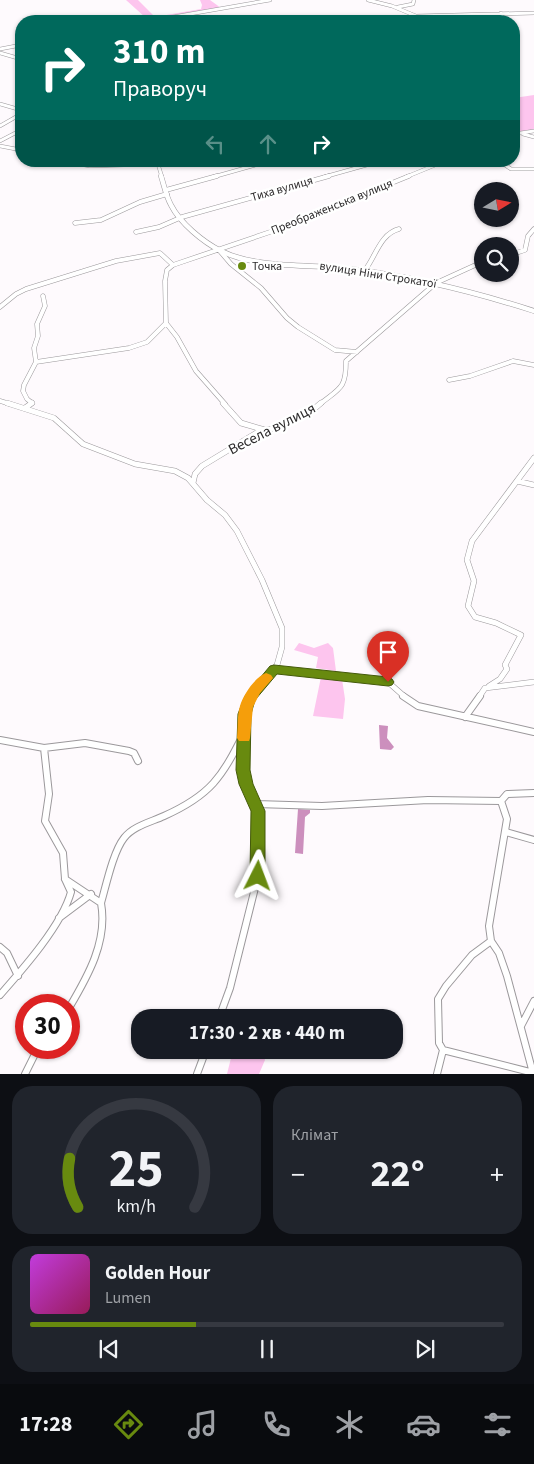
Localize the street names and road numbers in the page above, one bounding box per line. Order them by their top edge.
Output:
street label: Тиха вулиця [249,172,315,206]
street label: Преображенська вулиця [269,175,395,239]
street label: вулиця Ніни Строкатої [318,257,439,293]
street label: Весела вулиця [225,398,319,460]

